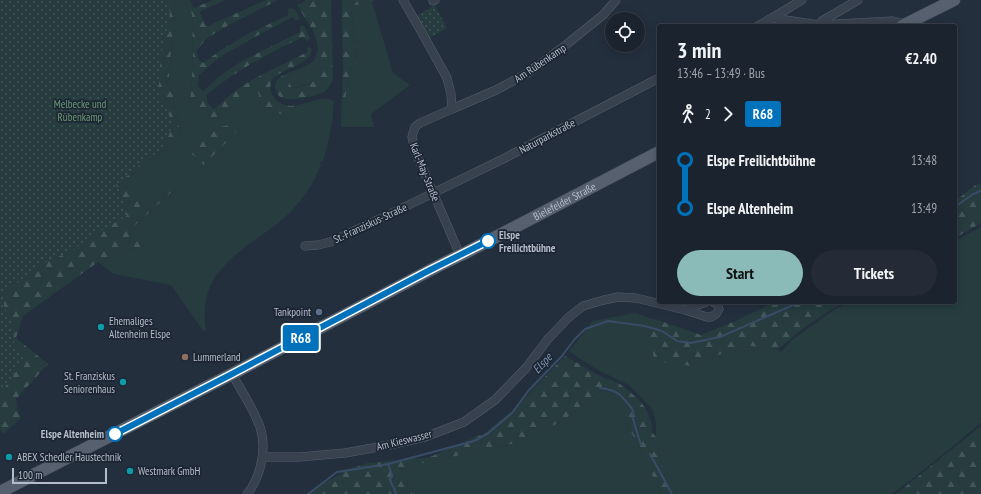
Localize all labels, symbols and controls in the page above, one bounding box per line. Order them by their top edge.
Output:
map controls [605,12,645,52]
button: locate [605,12,645,52]
text: 3 min [677,36,721,64]
street label: Am Rübenkamp [511,40,569,85]
text: €2.40 [905,49,937,68]
text: 13:46 – 13:49 · Bus [677,65,765,82]
park label: Melbecke und Rübenkamp [54,97,107,124]
icon: walk [677,103,699,125]
icon: forward [717,103,739,125]
text: R68 [753,105,773,123]
text: 2 [705,106,711,123]
street label: Naturparkstraße [516,115,578,157]
street label: Karl-May-Straße [407,141,443,204]
text: Elspe Freilichtbühne [707,151,816,170]
text: 13:48 [911,152,937,169]
street label: Bielefelder Straße [531,179,599,223]
text: Elspe Altenheim [707,199,793,218]
street label: St.-Franziskus-Straße [331,200,409,246]
text: 13:49 [911,200,937,217]
place label: Elspe Freilichtbühne [499,228,556,255]
marker: Elspe Freilichtbühne [480,233,496,249]
button: Start [677,250,803,296]
button: Tickets [811,250,937,296]
place label: Tankpoint [274,305,311,319]
marker: Tankpoint [314,307,324,317]
place label: Ehemaliges Altenheim Elspe [109,314,171,341]
marker: Ehemaliges Altenheim Elspe [96,322,106,332]
line badge: R68 [278,325,324,351]
text: R68 [291,329,311,347]
water label: Elspe [529,349,556,376]
place label: Lummerland [193,350,241,364]
marker: Lummerland [180,352,190,362]
place label: St. Franziskus Seniorenhaus [64,369,115,396]
marker: St. Franziskus Seniorenhaus [118,377,128,387]
marker: Elspe Altenheim [107,426,123,442]
street label: Am Kieswasser [375,426,433,454]
place label: Elspe Altenheim [41,427,104,441]
place label: ABEX Schedler Haustechnik [17,450,122,464]
marker: ABEX Schedler Haustechnik [4,452,14,462]
place label: Westmark GmbH [138,464,201,478]
scale bar [12,466,107,485]
marker: Westmark GmbH [125,466,135,476]
text: 100 m [18,468,42,482]

